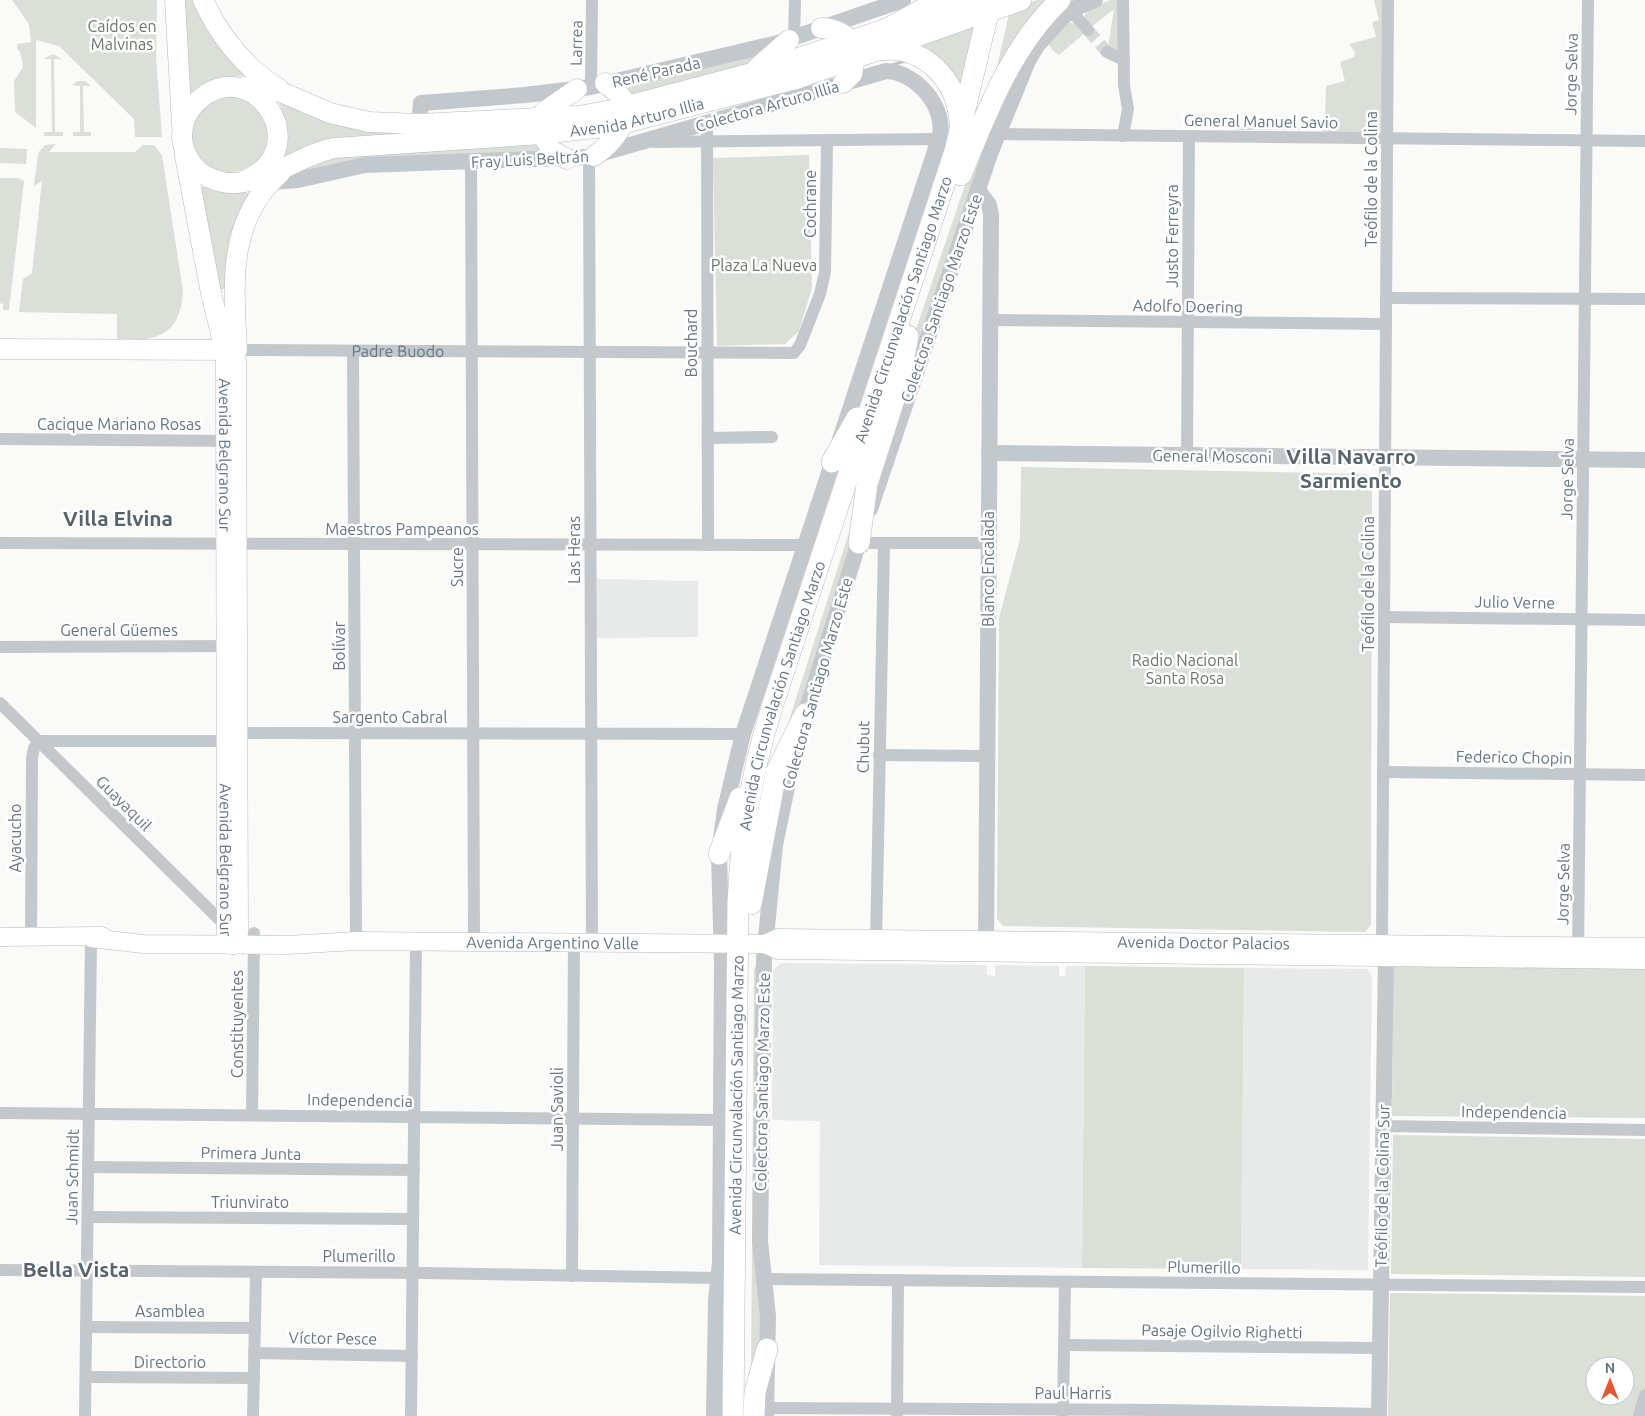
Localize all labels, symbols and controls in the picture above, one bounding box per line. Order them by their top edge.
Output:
park label: Caídos en Malvinas [87,17,157,53]
street label: Larrea [567,20,585,66]
street label: Jorge Selva [1561,33,1581,115]
street label: René Parada [610,53,702,91]
street label: Colectora Arturo Illia [693,77,841,135]
street label: Avenida Arturo Illia [569,94,706,140]
street label: General Manuel Savio [1184,111,1338,131]
street label: Teófilo de la Colina [1362,111,1380,247]
street label: Fray Luis Beltrán [470,147,590,171]
street label: Cochrane [801,170,819,238]
street label: Avenida Circunvalación Santiago Marzo [851,174,955,445]
street label: Justo Ferreyra [1163,184,1181,288]
street label: Colectora Santiago Marzo Este [897,192,985,404]
park label: Plaza La Nueva [711,256,817,274]
street label: Adolfo Doering [1133,296,1243,316]
street label: Bouchard [682,309,700,377]
street label: Padre Buodo [351,342,445,360]
street label: Avenida Belgrano Sur [216,378,234,532]
street label: Cacique Mariano Rosas [37,415,201,433]
street label: Jorge Selva [1557,438,1577,520]
district label: Villa Navarro Sarmiento [1286,444,1416,492]
street label: General Mosconi [1152,446,1272,466]
district label: Villa Elvina [63,506,173,530]
street label: Blanco Encalada [979,511,997,627]
street label: Las Heras [565,516,583,584]
street label: Teófilo de la Colina [1359,516,1377,652]
street label: Maestros Pampeanos [325,520,479,538]
street label: Sucre [448,547,466,587]
street label: Avenida Circunvalación Santiago Marzo [735,558,829,832]
street label: Colectora Santiago Marzo Este [778,575,856,791]
street label: Julio Verne [1475,592,1555,612]
street label: General Güemes [60,621,178,639]
street label: Bolívar [330,621,348,671]
park label: Radio Nacional Santa Rosa [1132,651,1238,687]
street label: Sargento Cabral [333,708,448,726]
street label: Chubut [854,720,872,774]
street label: Federico Chopin [1456,747,1572,767]
street label: Guayaquil [93,772,155,834]
street label: Avenida Belgrano Sur [217,783,235,938]
street label: Ayacucho [6,804,24,872]
street label: Jorge Selva [1553,843,1573,925]
street label: Avenida Argentino Valle [466,933,639,952]
street label: Avenida Doctor Palacios [1117,933,1290,952]
street label: Avenida Circunvalación Santiago Marzo [726,955,746,1235]
street label: Constituyentes [228,970,246,1078]
street label: Colectora Santiago Marzo Este [751,972,773,1192]
street label: Juan Savioli [548,1067,566,1151]
street label: Independencia [307,1090,413,1110]
street label: Independencia [1461,1102,1567,1122]
street label: Teófilo de la Colina Sur [1372,1104,1392,1268]
street label: Juan Schmidt [62,1128,82,1225]
street label: Primera Junta [200,1143,302,1163]
street label: Triunvirato [211,1193,289,1211]
street label: Plumerillo [322,1247,396,1265]
district label: Bella Vista [23,1257,129,1281]
street label: Plumerillo [1167,1257,1241,1277]
street label: Asamblea [135,1302,205,1320]
street label: Pasaje Ogilvio Righetti [1141,1321,1303,1341]
street label: Víctor Pesce [289,1328,377,1348]
street label: Directorio [134,1353,206,1371]
north arrow [1585,1356,1635,1406]
text: N [1605,1360,1615,1376]
street label: Paul Harris [1035,1384,1112,1402]

